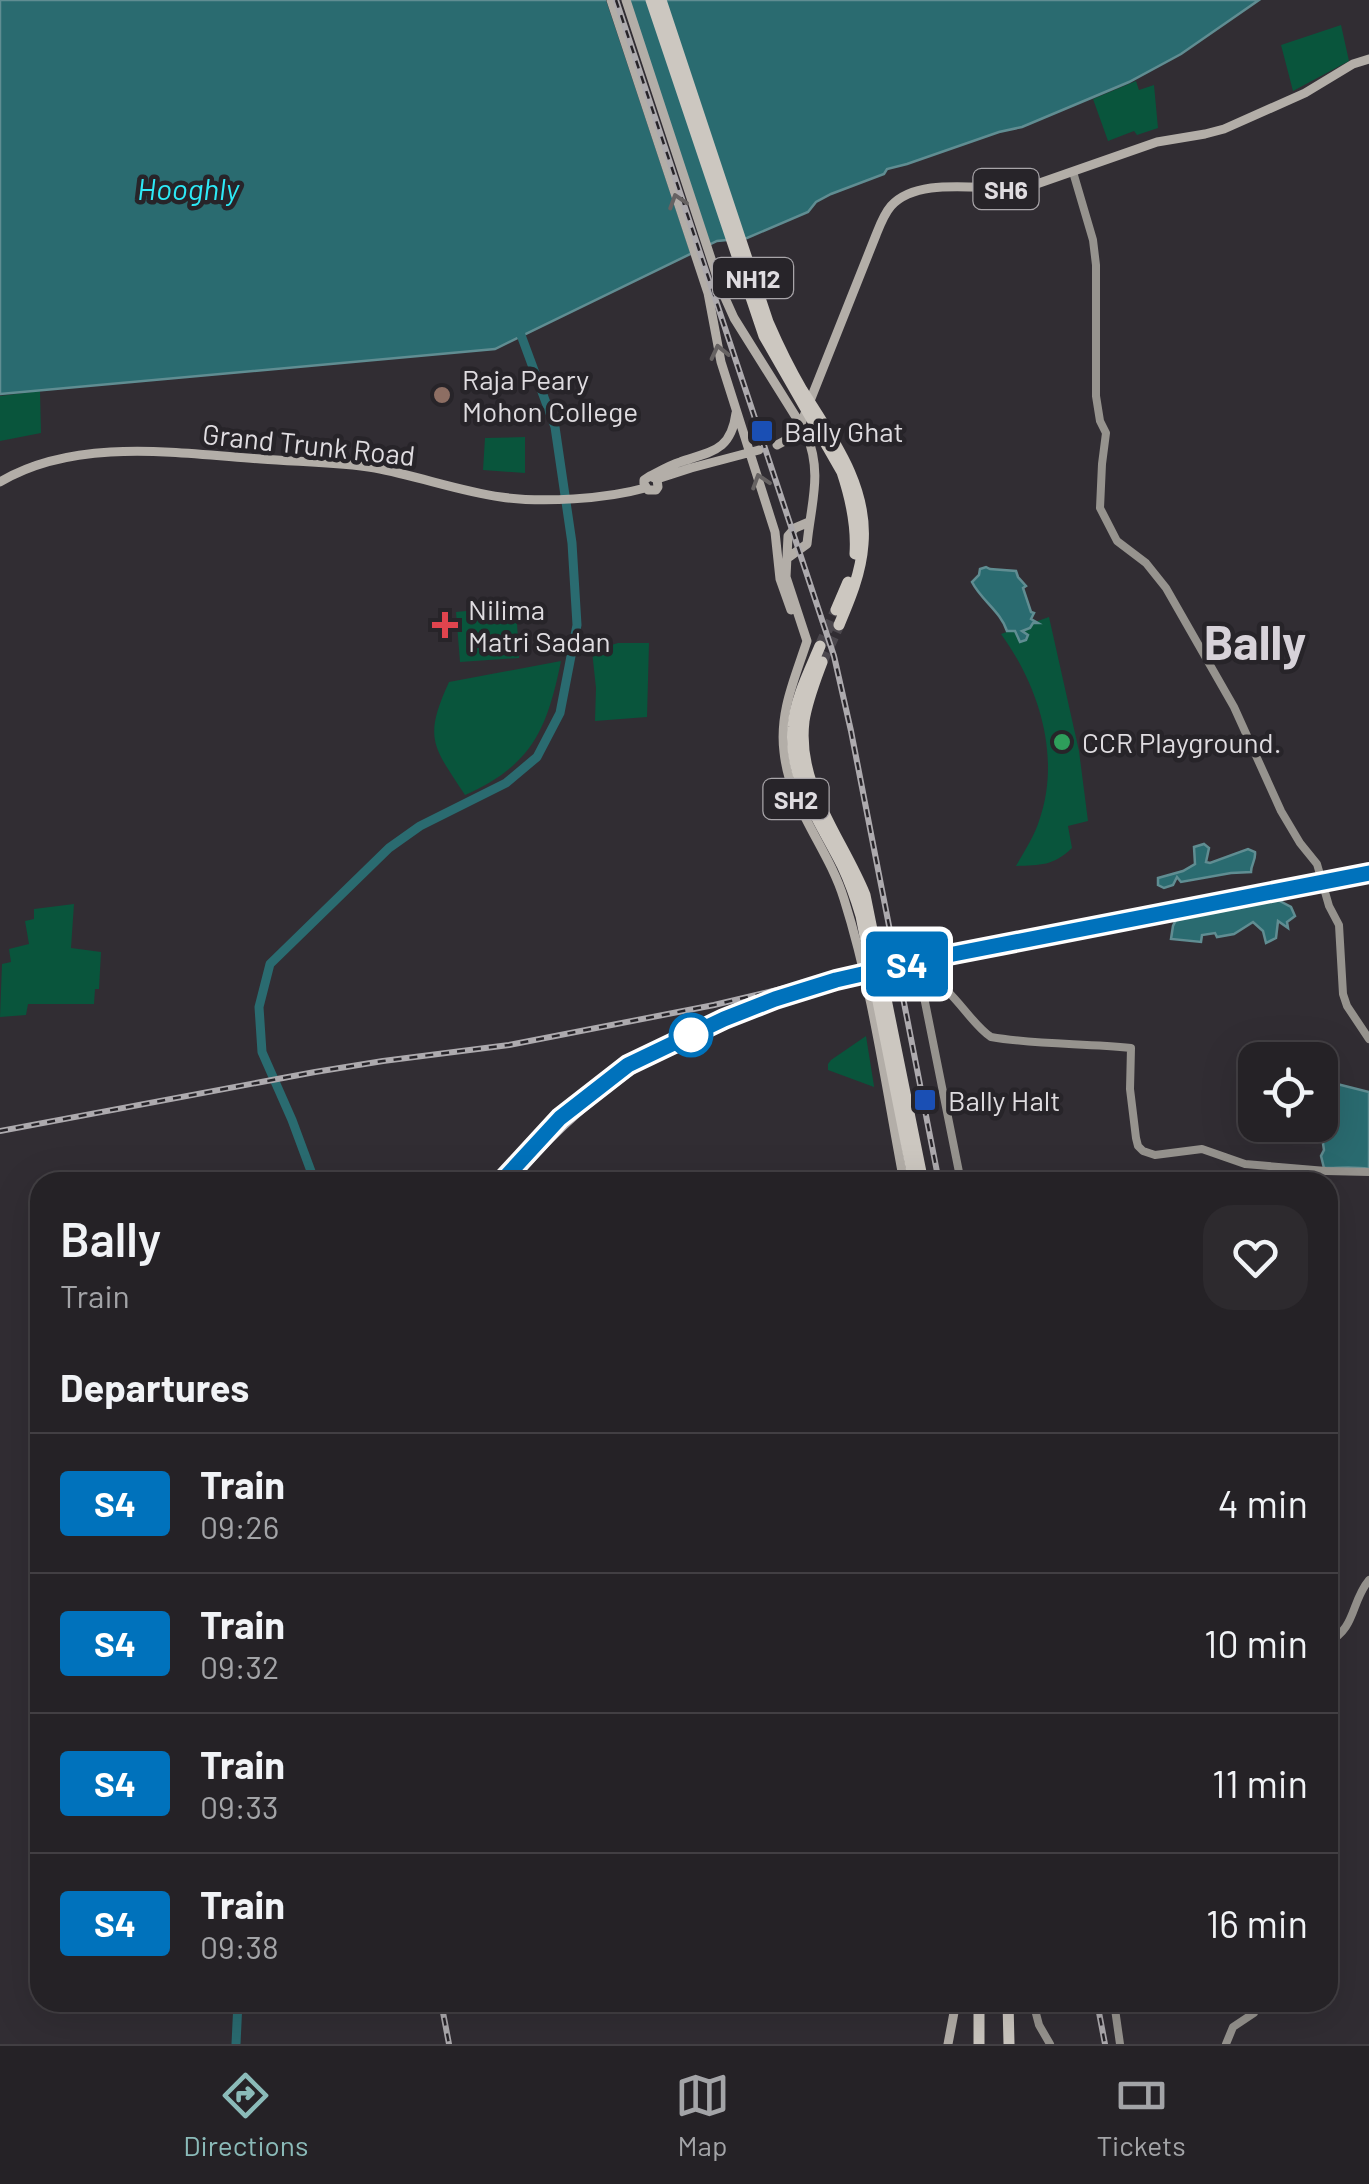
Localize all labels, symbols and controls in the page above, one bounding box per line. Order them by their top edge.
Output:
road number: SH6 [974,169,1038,209]
water label: Hooghly [137,170,241,206]
one-way arrow [669,193,689,210]
road number: NH12 [713,258,793,298]
one-way arrow [710,344,731,361]
place label: Raja Peary Mohon College [462,362,638,428]
marker: Raja Peary Mohon College [431,384,453,406]
place label: Bally Ghat [784,414,904,448]
street label: Grand Trunk Road [201,416,417,472]
marker: Bally Ghat [749,418,775,444]
one-way arrow [751,473,772,490]
place label: Nilima Matri Sadan [468,592,611,658]
marker: Nilima Matri Sadan [432,612,458,638]
district label: Bally [1204,612,1306,670]
place label: CCR Playground. [1082,725,1281,759]
marker: CCR Playground. [1051,731,1073,753]
road number: SH2 [764,779,828,819]
line badge: S4 [862,932,952,996]
text: S4 [886,943,928,985]
unlabelled marker [670,1014,712,1056]
map controls [1238,1042,1338,1142]
button: locate [1238,1042,1338,1142]
place label: Bally Halt [948,1083,1060,1117]
marker: Bally Halt [912,1087,938,1113]
button: heart [1203,1205,1308,1310]
text: Bally [60,1209,161,1267]
text: Train [60,1276,130,1314]
text: Departures [60,1364,249,1410]
text: Train [200,1461,285,1507]
text: 4 min [1218,1480,1308,1526]
text: S4 [94,1482,136,1524]
text: 09:26 [200,1507,279,1545]
text: Train [200,1601,285,1647]
text: 10 min [1204,1620,1308,1666]
text: S4 [94,1622,136,1664]
text: 09:32 [200,1647,279,1685]
text: Train [200,1741,285,1787]
text: 11 min [1212,1760,1308,1806]
text: S4 [94,1762,136,1804]
text: 09:33 [200,1787,279,1825]
text: Train [200,1881,285,1927]
text: 16 min [1206,1900,1308,1946]
text: S4 [94,1902,136,1944]
text: 09:38 [200,1927,279,1965]
tab: Directions [183,2068,308,2162]
tab: Map [675,2068,730,2162]
tab: Tickets [1097,2068,1186,2162]

